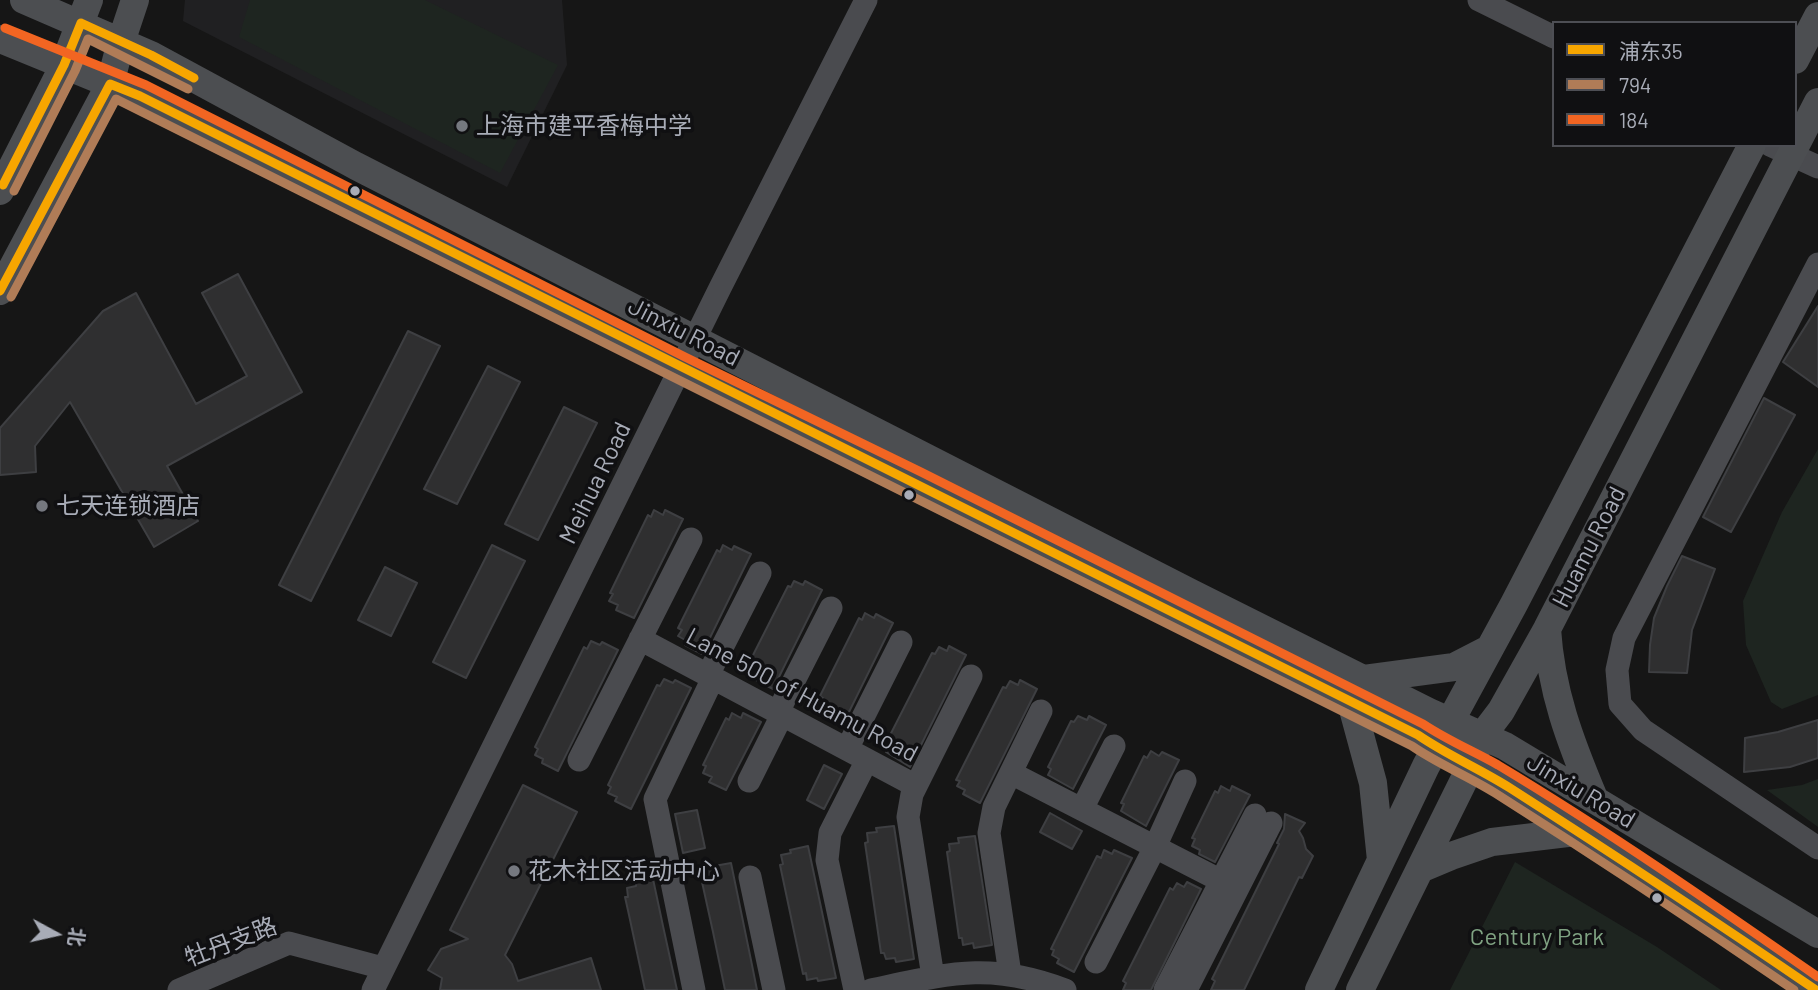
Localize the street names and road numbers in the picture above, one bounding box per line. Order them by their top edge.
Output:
street label: Jinxiu Road [623,292,745,372]
street label: Meihua Road [553,417,637,549]
street label: Huamu Road [1546,482,1632,612]
street label: Lane 500 of Huamu Road [681,622,923,768]
street label: Jinxiu Road [1522,747,1640,835]
street label: 牡丹支路 [181,911,281,973]

